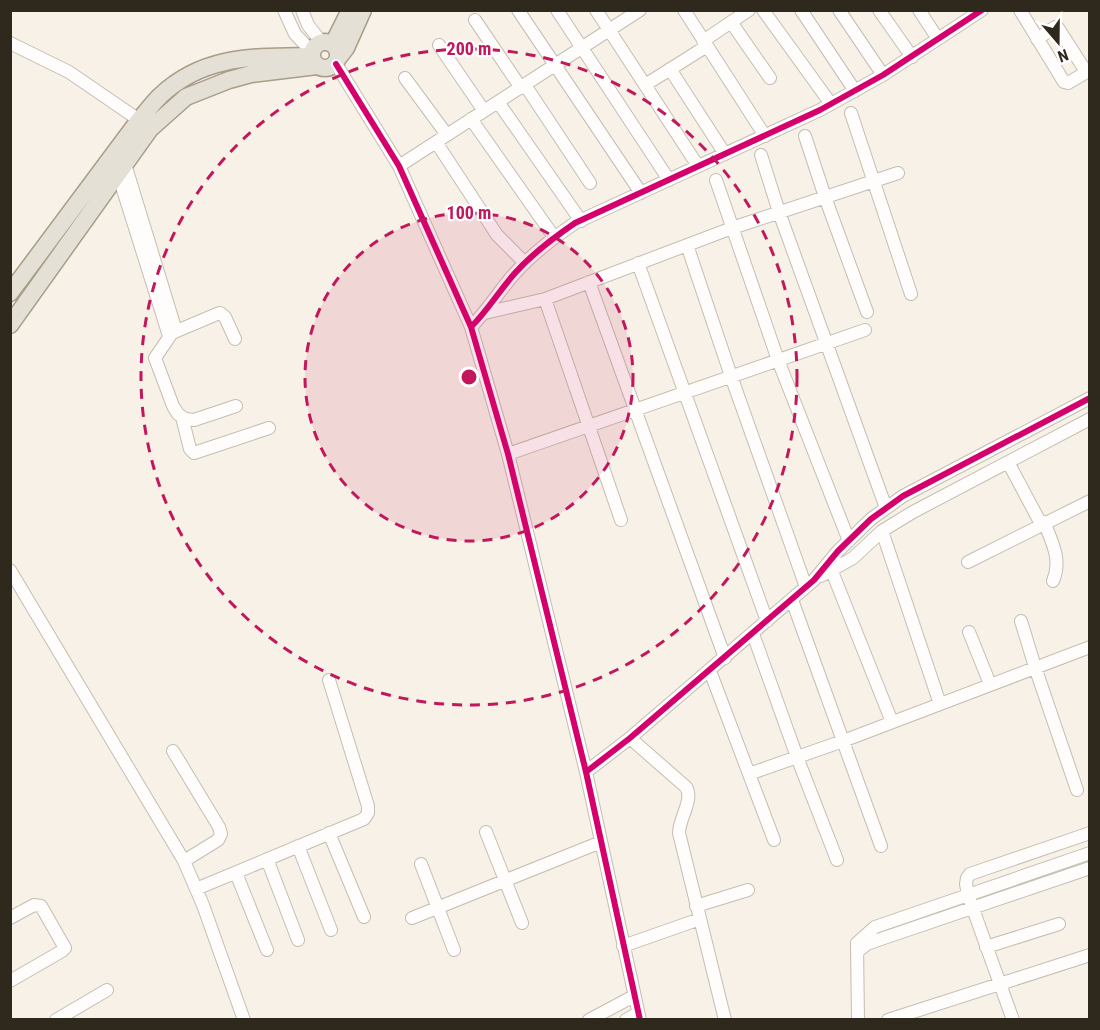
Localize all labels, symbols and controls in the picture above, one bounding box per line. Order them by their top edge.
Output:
north arrow [1028,12,1088,72]
text: 200 m [447,38,491,59]
text: N [1055,45,1071,66]
text: 100 m [447,202,491,223]
centre of rings [459,367,479,387]

